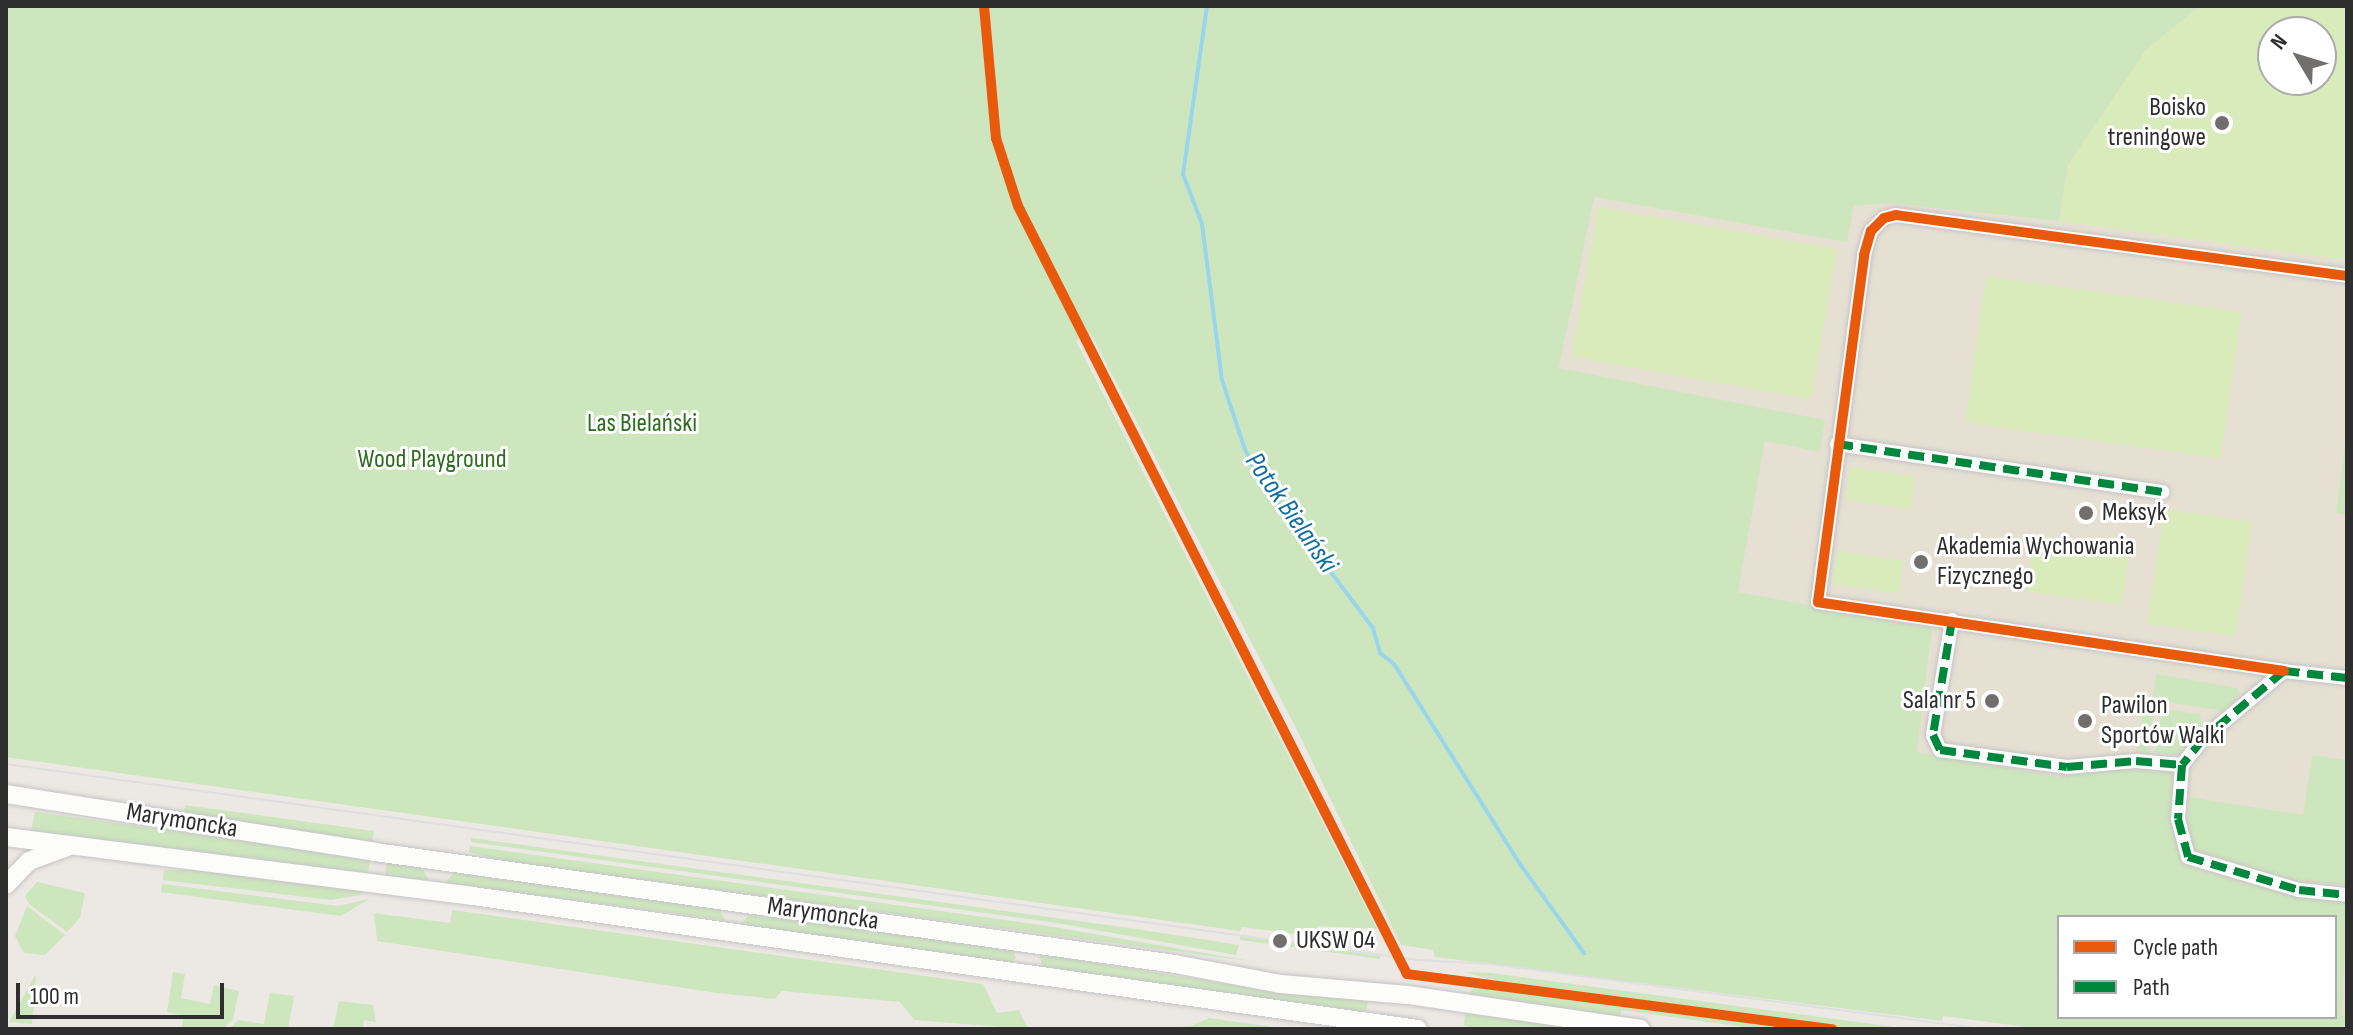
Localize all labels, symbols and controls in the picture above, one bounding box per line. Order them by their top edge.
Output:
north arrow [2257,16,2337,96]
text: N [2265,29,2294,55]
place label: Boisko treningowe [2108,92,2206,154]
marker: Boisko treningowe [2213,114,2231,132]
park label: Las Bielański [587,408,697,440]
park label: Wood Playground [357,444,507,476]
water label: Potok Bielański [1237,446,1345,580]
place label: Meksyk [2102,497,2167,529]
marker: Meksyk [2077,504,2095,522]
place label: Akademia Wychowania Fizycznego [1937,531,2134,592]
marker: Akademia Wychowania Fizycznego [1912,553,1930,571]
place label: Sala nr 5 [1903,685,1976,717]
place label: Pawilon Sportów Walki [2101,690,2224,752]
marker: Sala nr 5 [1983,692,2001,710]
marker: Pawilon Sportów Walki [2076,712,2094,730]
street label: Marymoncka [124,797,240,845]
street label: Marymoncka [765,891,881,937]
legend [2057,915,2337,1019]
place label: UKSW 04 [1296,925,1375,957]
marker: UKSW 04 [1271,932,1289,950]
text: Cycle path [2133,933,2218,962]
scale bar [20,967,228,1017]
text: Path [2133,973,2170,1002]
text: 100 m [30,982,79,1011]

